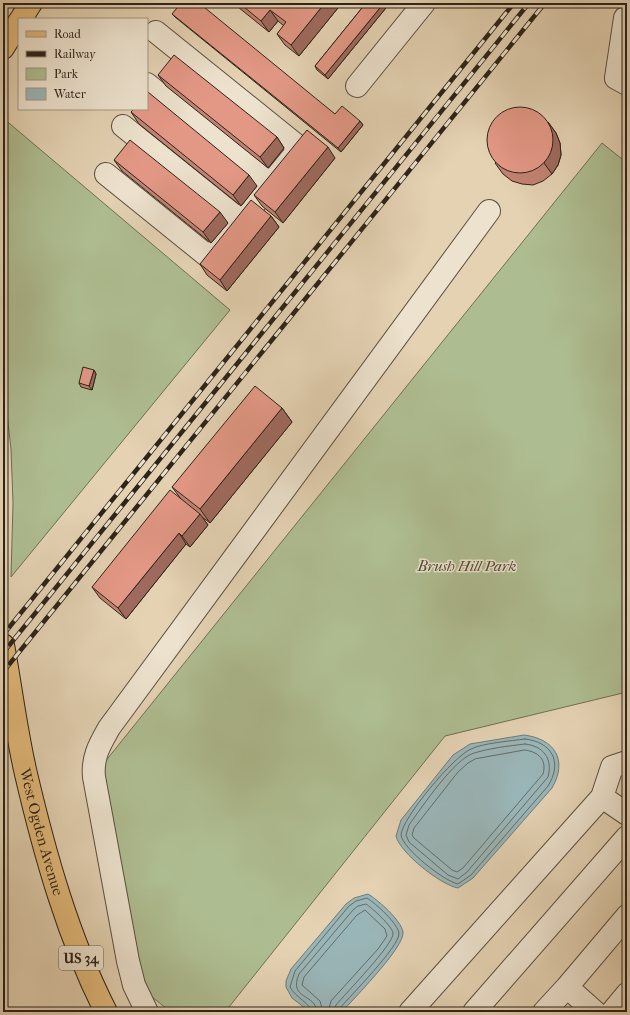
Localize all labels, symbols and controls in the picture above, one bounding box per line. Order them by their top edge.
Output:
legend [18,18,148,110]
text: Road [54,27,81,41]
text: Railway [54,47,96,61]
text: Park [54,67,79,81]
text: Water [53,87,87,101]
park label: Brush Hill Park [417,557,517,575]
street label: West Ogden Avenue [16,766,68,898]
road number: US 34 [59,946,103,970]

